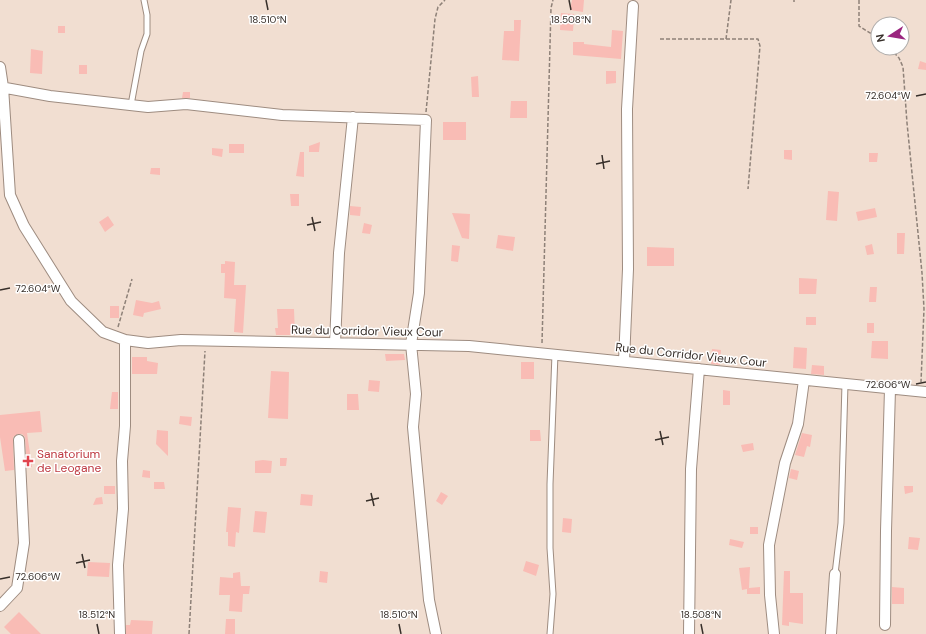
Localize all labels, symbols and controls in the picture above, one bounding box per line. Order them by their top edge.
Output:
text: 18.510°N [249,13,287,26]
text: 18.508°N [551,13,591,26]
north arrow [870,16,910,56]
text: N [873,33,888,43]
text: 72.604°W [866,89,911,102]
text: 72.604°W [16,282,61,295]
street label: Rue du Corridor Vieux Cour [291,322,444,340]
street label: Rue du Corridor Vieux Cour [615,339,768,371]
text: 72.606°W [865,378,911,391]
place label: Sanatorium de Leogane [37,446,101,476]
marker: Sanatorium de Leogane [22,455,34,467]
text: 72.606°W [15,570,61,583]
text: 18.512°N [79,608,115,621]
text: 18.510°N [380,608,418,621]
text: 18.508°N [681,608,721,621]

